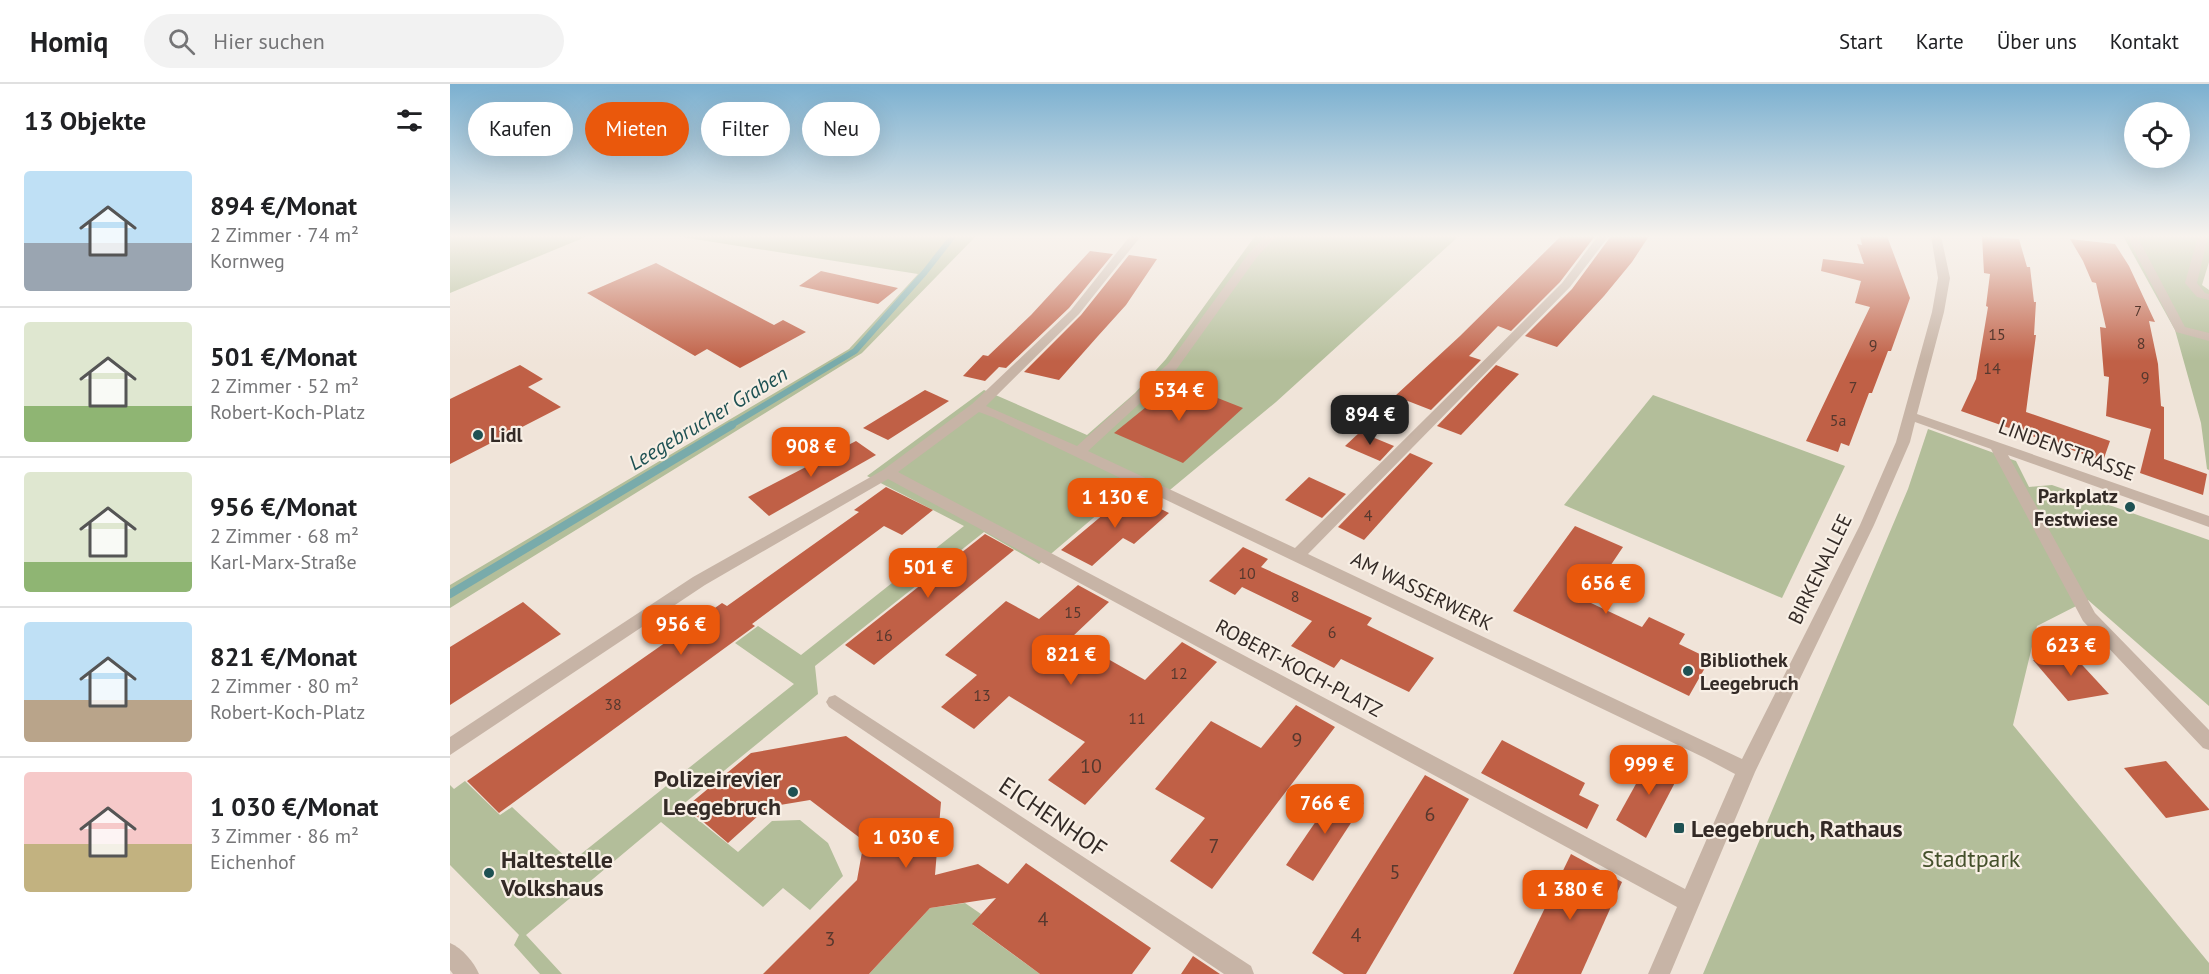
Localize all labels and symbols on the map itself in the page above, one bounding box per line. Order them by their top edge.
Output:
house number: 7 [2134,302,2142,320]
house number: 15 [1988,324,2006,344]
house number: 8 [2137,333,2145,353]
house number: 9 [1869,335,1877,355]
house number: 14 [1983,358,2001,378]
water label: Leegebrucher Graben [623,360,793,476]
house number: 9 [2141,367,2149,387]
pin: 534 € [1137,371,1221,422]
house number: 7 [1849,377,1857,397]
pin: 894 € [1328,395,1412,446]
house number: 5a [1830,410,1846,430]
street label: LINDENSTRASSE [1995,413,2139,487]
place label: Lidl [490,422,522,448]
pin: 908 € [769,427,853,478]
marker: Lidl [471,428,485,442]
pin: 1 130 € [1060,478,1170,529]
place label: Parkplatz Festwiese [2034,483,2118,532]
marker: Parkplatz Festwiese [2123,500,2137,514]
house number: 4 [1364,505,1373,525]
street label: BIRKENALLEE [1782,510,1858,628]
street label: AM WASSERWERK [1347,545,1497,637]
pin: 501 € [886,548,970,599]
house number: 10 [1238,563,1256,583]
pin: 656 € [1564,564,1648,615]
house number: 8 [1291,586,1299,606]
house number: 15 [1064,602,1082,622]
pin: 956 € [639,605,723,656]
street label: ROBERT-KOCH-PLATZ [1211,613,1387,723]
house number: 6 [1328,622,1336,642]
house number: 16 [875,625,893,645]
pin: 623 € [2029,626,2113,677]
pin: 821 € [1029,635,1113,686]
place label: Bibliothek Leegebruch [1700,647,1799,696]
house number: 12 [1170,663,1188,683]
marker: Bibliothek Leegebruch [1681,664,1695,678]
house number: 13 [973,685,991,705]
house number: 38 [604,694,622,714]
house number: 11 [1128,708,1146,728]
house number: 9 [1292,727,1302,753]
pin: 999 € [1607,745,1691,796]
house number: 10 [1080,753,1102,779]
place label: Polizeirevier Leegebruch [653,763,782,822]
street label: EICHENHOF [993,770,1113,864]
pin: 766 € [1283,784,1367,835]
marker: Polizeirevier Leegebruch [786,785,800,799]
house number: 6 [1425,801,1435,827]
place label: Leegebruch, Rathaus [1691,813,1903,844]
pin: 1 030 € [851,818,961,869]
marker: Leegebruch, Rathaus [1672,821,1686,835]
house number: 7 [1209,833,1219,859]
park label: Stadtpark [1922,843,2021,874]
place label: Haltestelle Volkshaus [500,844,613,903]
house number: 5 [1390,859,1400,885]
marker: Haltestelle Volkshaus [482,866,496,880]
pin: 1 380 € [1515,870,1625,921]
house number: 4 [1038,906,1049,932]
house number: 4 [1351,922,1362,948]
house number: 3 [825,926,835,952]

